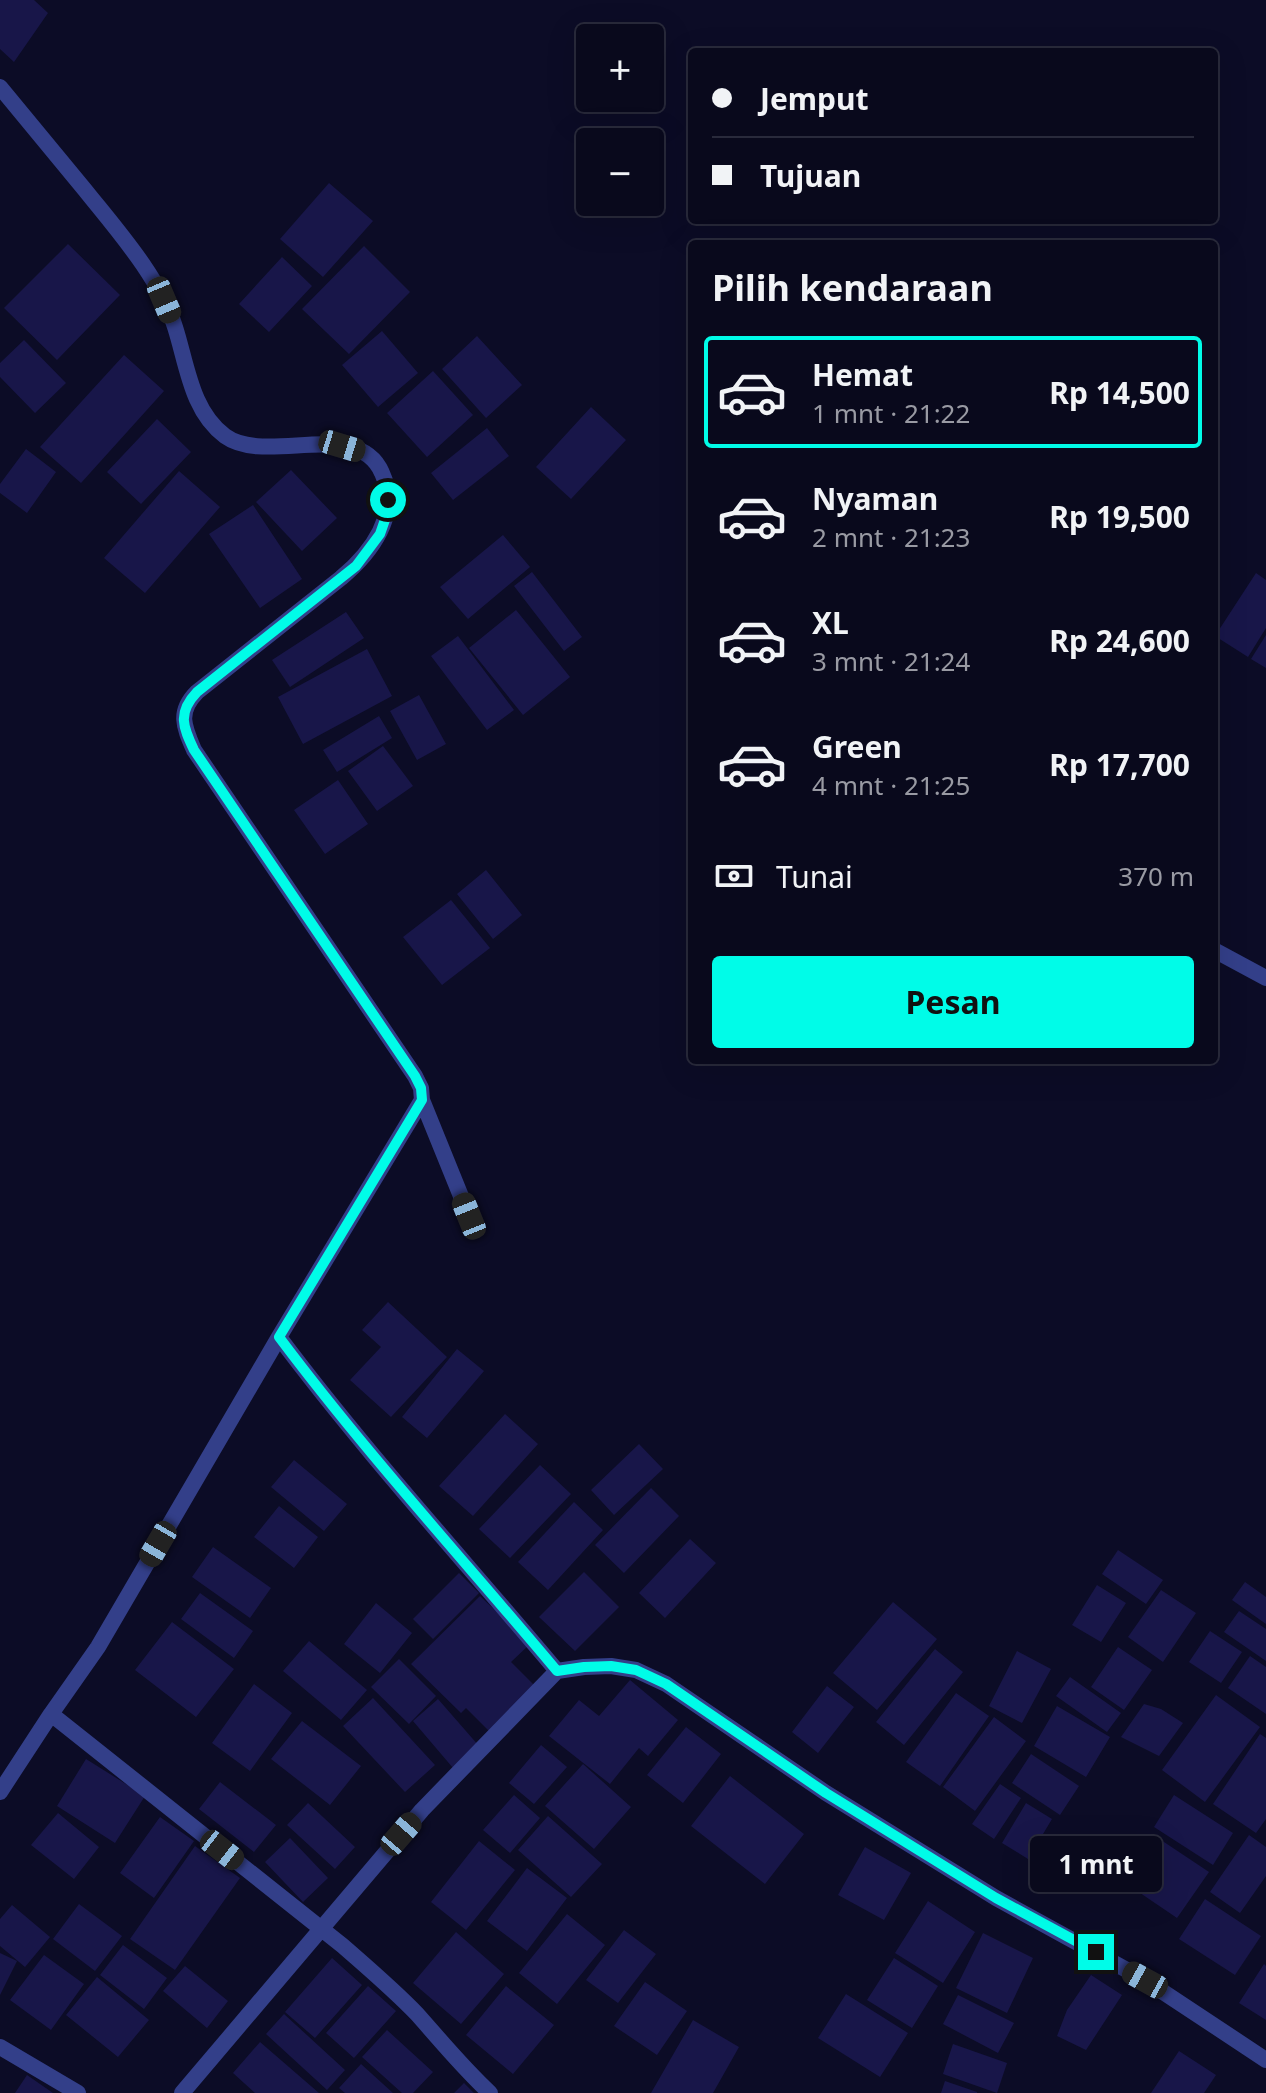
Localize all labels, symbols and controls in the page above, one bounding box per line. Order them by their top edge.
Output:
map controls [576,24,664,216]
button: + [576,24,664,112]
text: Jemput [760,78,869,119]
button: − [576,128,664,216]
text: Tujuan [760,155,861,196]
text: Pilih kendaraan [712,263,993,312]
car [144,273,184,327]
text: Hemat [812,354,913,395]
icon: car [716,356,788,428]
text: Rp 14,500 [1049,372,1190,413]
text: 1 mnt · 21:22 [812,395,970,431]
car [316,428,368,464]
text: Nyaman [812,478,938,519]
icon: car [716,480,788,552]
route start [370,482,406,518]
text: Rp 19,500 [1049,496,1190,537]
text: 2 mnt · 21:23 [812,519,970,555]
text: XL [812,602,849,643]
icon: car [716,604,788,676]
text: Rp 24,600 [1049,620,1190,661]
text: 3 mnt · 21:24 [812,643,970,679]
text: Green [812,726,902,767]
icon: car [716,728,788,800]
text: Rp 17,700 [1049,744,1190,785]
text: 4 mnt · 21:25 [812,767,970,803]
icon: cash [712,854,756,898]
text: Tunai [776,856,853,897]
text: 370 m [1118,858,1194,894]
button: Pesan [712,956,1194,1048]
car [449,1189,489,1243]
car [136,1517,180,1571]
car [376,1808,426,1860]
car [196,1826,248,1874]
callout: 1 mnt [1030,1836,1162,1892]
text: 1 mnt [1058,1846,1134,1882]
route end [1078,1934,1114,1970]
car [1118,1958,1172,2002]

